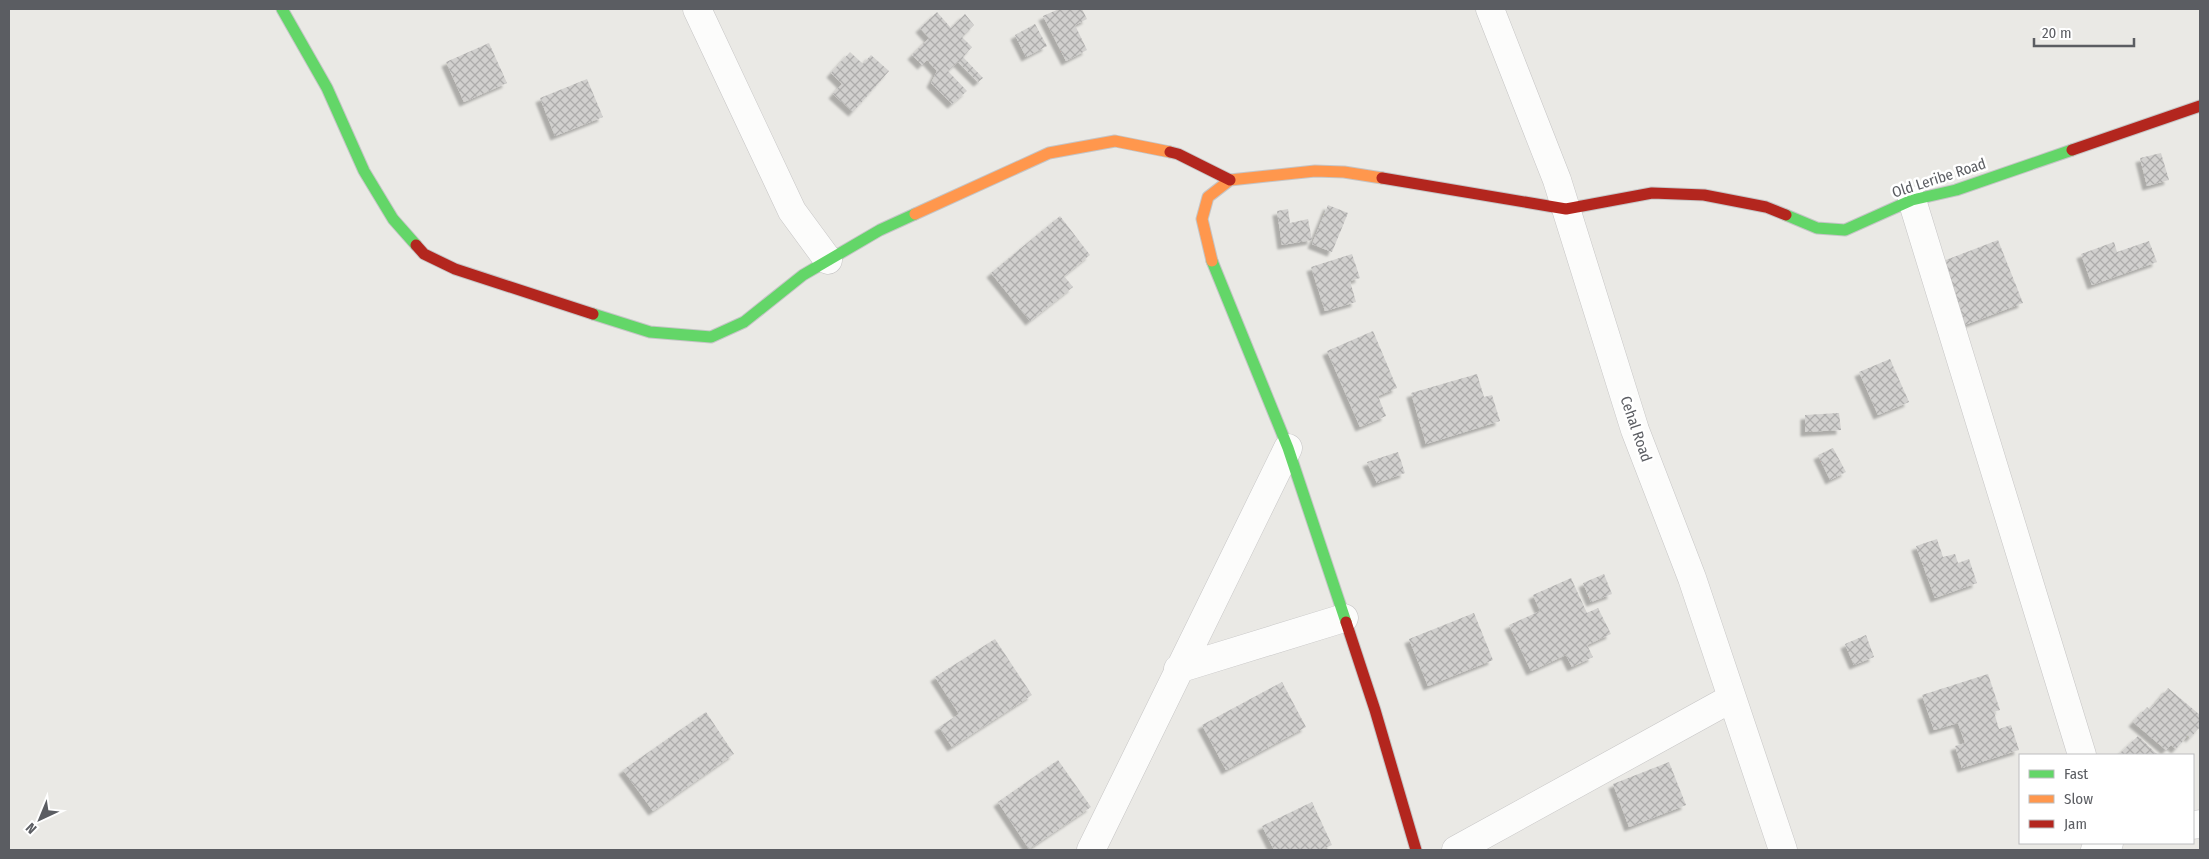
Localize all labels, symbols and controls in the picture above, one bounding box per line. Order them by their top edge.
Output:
scale bar [2034,15,2134,47]
text: 20 m [2042,24,2072,42]
street label: Old Leribe Road [1890,154,1988,202]
street label: Cehal Road [1616,394,1656,464]
legend [2019,754,2194,844]
text: Fast [2064,765,2088,783]
text: Slow [2064,790,2093,808]
north arrow [15,794,65,844]
text: Jam [2064,815,2087,833]
text: N [22,819,40,837]

